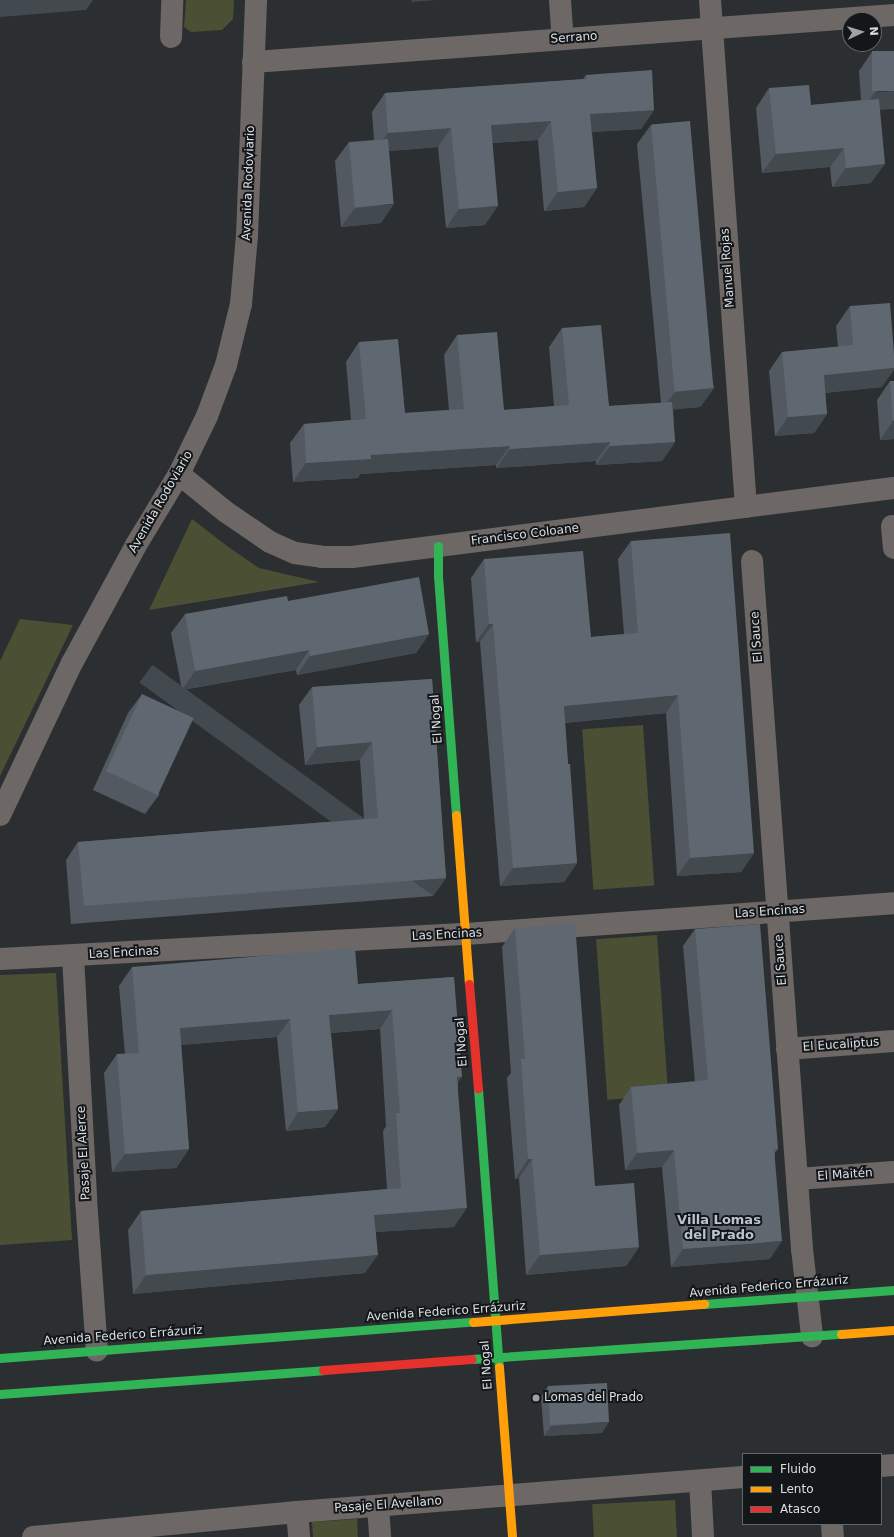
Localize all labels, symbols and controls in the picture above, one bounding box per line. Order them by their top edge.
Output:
north arrow [842,12,882,52]
text: N [867,26,880,36]
street label: Serrano [550,29,598,47]
street label: Avenida Rodoviario [240,125,258,241]
street label: Manuel Rojas [718,228,738,308]
street label: Avenida Rodoviario [126,449,196,555]
street label: Francisco Coloane [470,521,580,549]
street label: El Sauce [748,611,766,663]
street label: El Nogal [428,694,446,744]
street label: Las Encinas [734,902,806,922]
street label: Las Encinas [411,926,483,944]
street label: El Sauce [772,934,790,986]
street label: Las Encinas [88,944,160,962]
street label: El Nogal [453,1017,471,1067]
street label: El Eucaliptus [802,1035,880,1055]
street label: Pasaje El Alerce [74,1105,94,1201]
street label: El Maitén [817,1166,873,1184]
district label: Villa Lomas del Prado [677,1213,761,1244]
street label: Avenida Federico Errázuriz [689,1273,849,1301]
street label: Avenida Federico Errázuriz [366,1299,526,1325]
street label: Avenida Federico Errázuriz [43,1323,203,1349]
street label: El Nogal [478,1340,496,1390]
place label: Lomas del Prado [544,1391,643,1405]
marker: Lomas del Prado [531,1393,541,1403]
legend [742,1453,882,1525]
text: Fluido [780,1462,816,1476]
text: Lento [780,1482,814,1496]
street label: Pasaje El Avellano [334,1494,442,1516]
text: Atasco [780,1502,820,1516]

